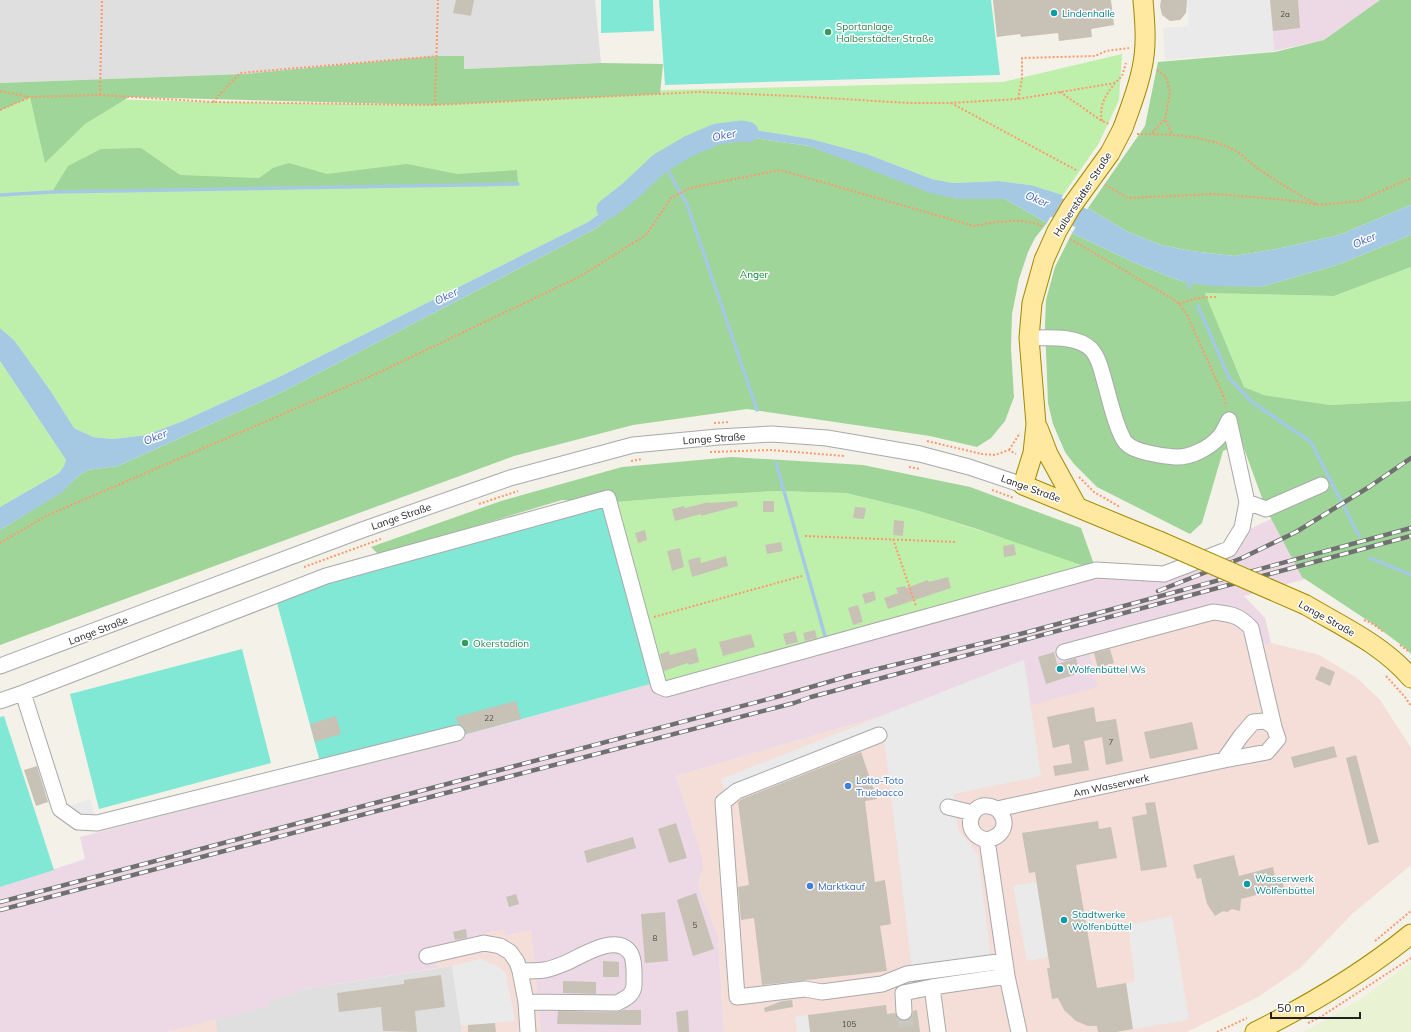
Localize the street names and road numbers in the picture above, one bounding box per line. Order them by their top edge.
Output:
street label: Halberstädter Straße [1050,150,1114,239]
street label: Lange Straße [682,430,746,447]
street label: Lange Straße [999,472,1062,505]
street label: Lange Straße [370,500,433,533]
street label: Lange Straße [1296,598,1357,639]
street label: Lange Straße [67,613,130,648]
street label: Am Wasserwerk [1072,771,1151,800]

